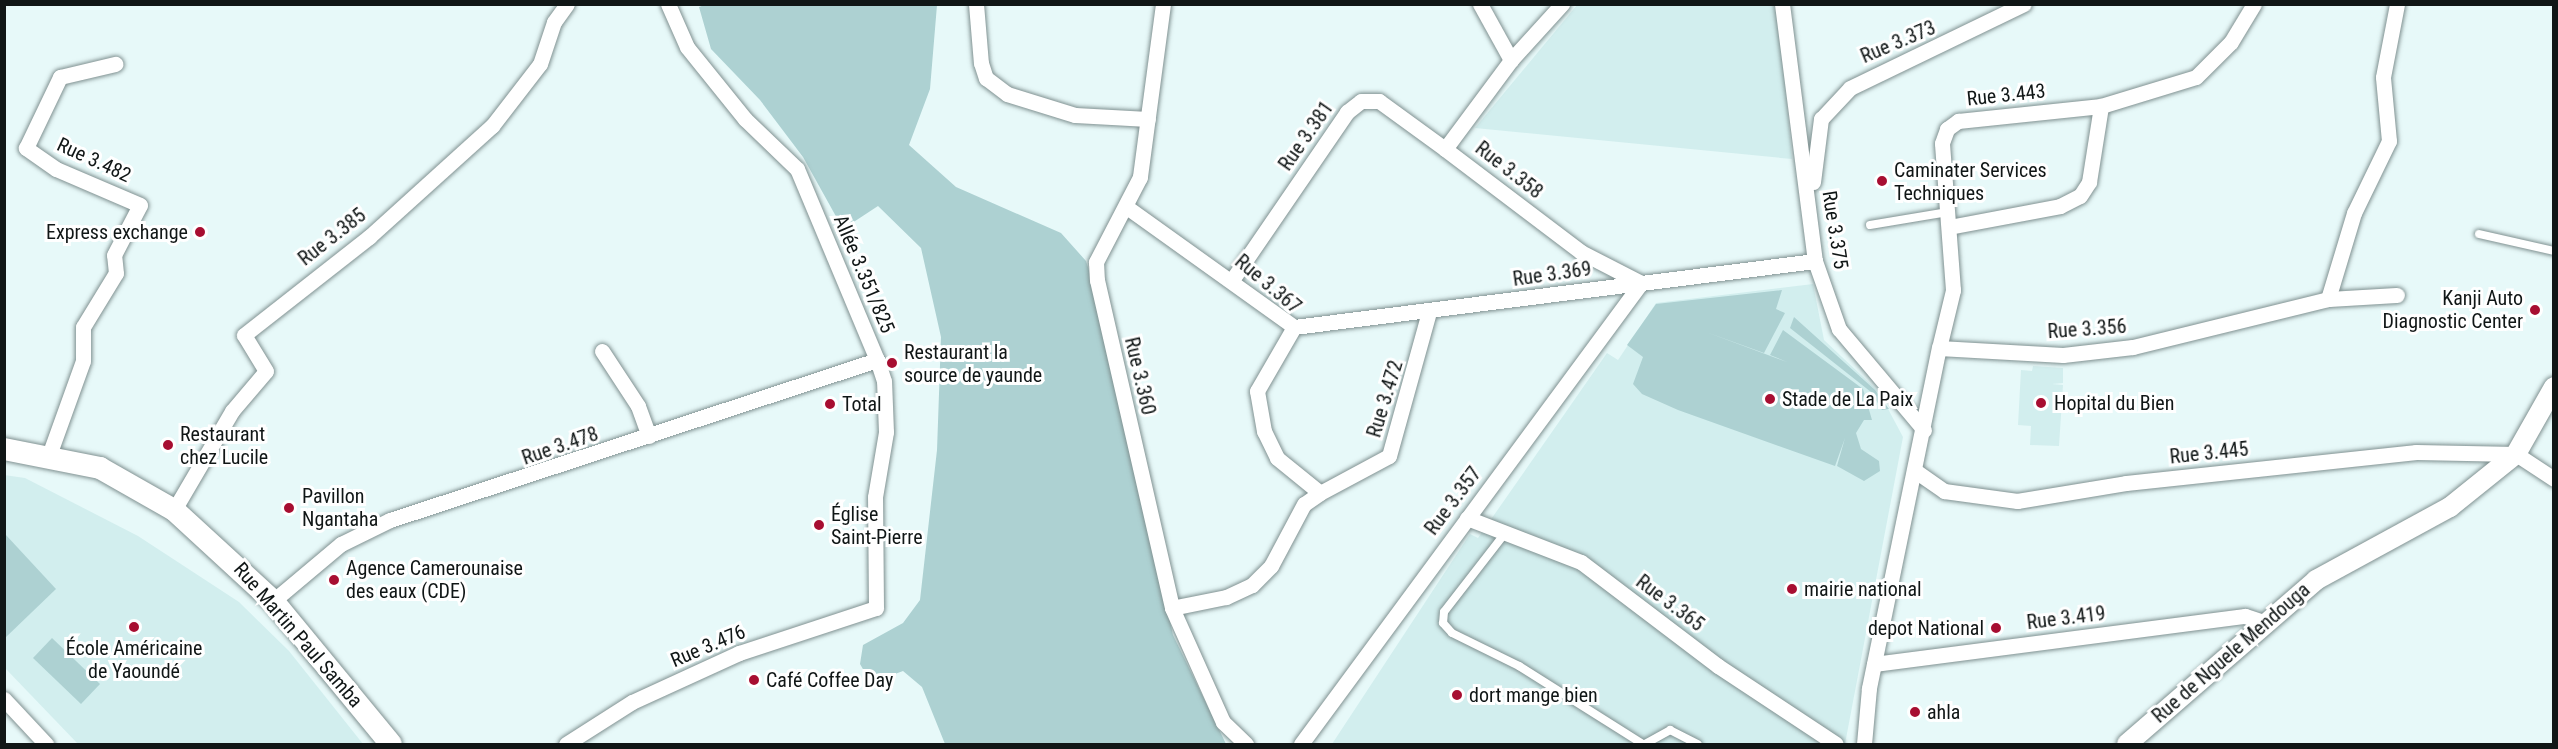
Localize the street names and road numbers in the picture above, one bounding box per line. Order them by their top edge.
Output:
street label: Rue 3.373 [1857,16,1939,68]
street label: Rue 3.443 [1965,79,2047,111]
street label: Rue 3.381 [1274,97,1338,175]
street label: Rue 3.482 [53,132,135,188]
street label: Rue 3.358 [1470,136,1548,204]
street label: Rue 3.375 [1817,189,1853,271]
street label: Rue 3.385 [293,203,371,271]
street label: Allée 3.351/825 [828,211,900,337]
street label: Rue 3.367 [1230,249,1306,319]
street label: Rue 3.369 [1511,257,1593,291]
street label: Rue 3.356 [2047,314,2127,344]
street label: Rue 3.360 [1119,335,1161,417]
street label: Rue 3.472 [1362,358,1408,440]
street label: Rue 3.478 [519,422,601,470]
street label: Rue 3.445 [2168,437,2250,469]
street label: Rue 3.357 [1420,462,1486,540]
street label: Rue Martin Paul Samba [229,558,367,712]
street label: Rue 3.365 [1631,570,1709,636]
street label: Rue de Nguele Mendouga [2147,578,2315,728]
street label: Rue 3.419 [2025,601,2107,635]
street label: Rue 3.476 [667,620,749,672]

